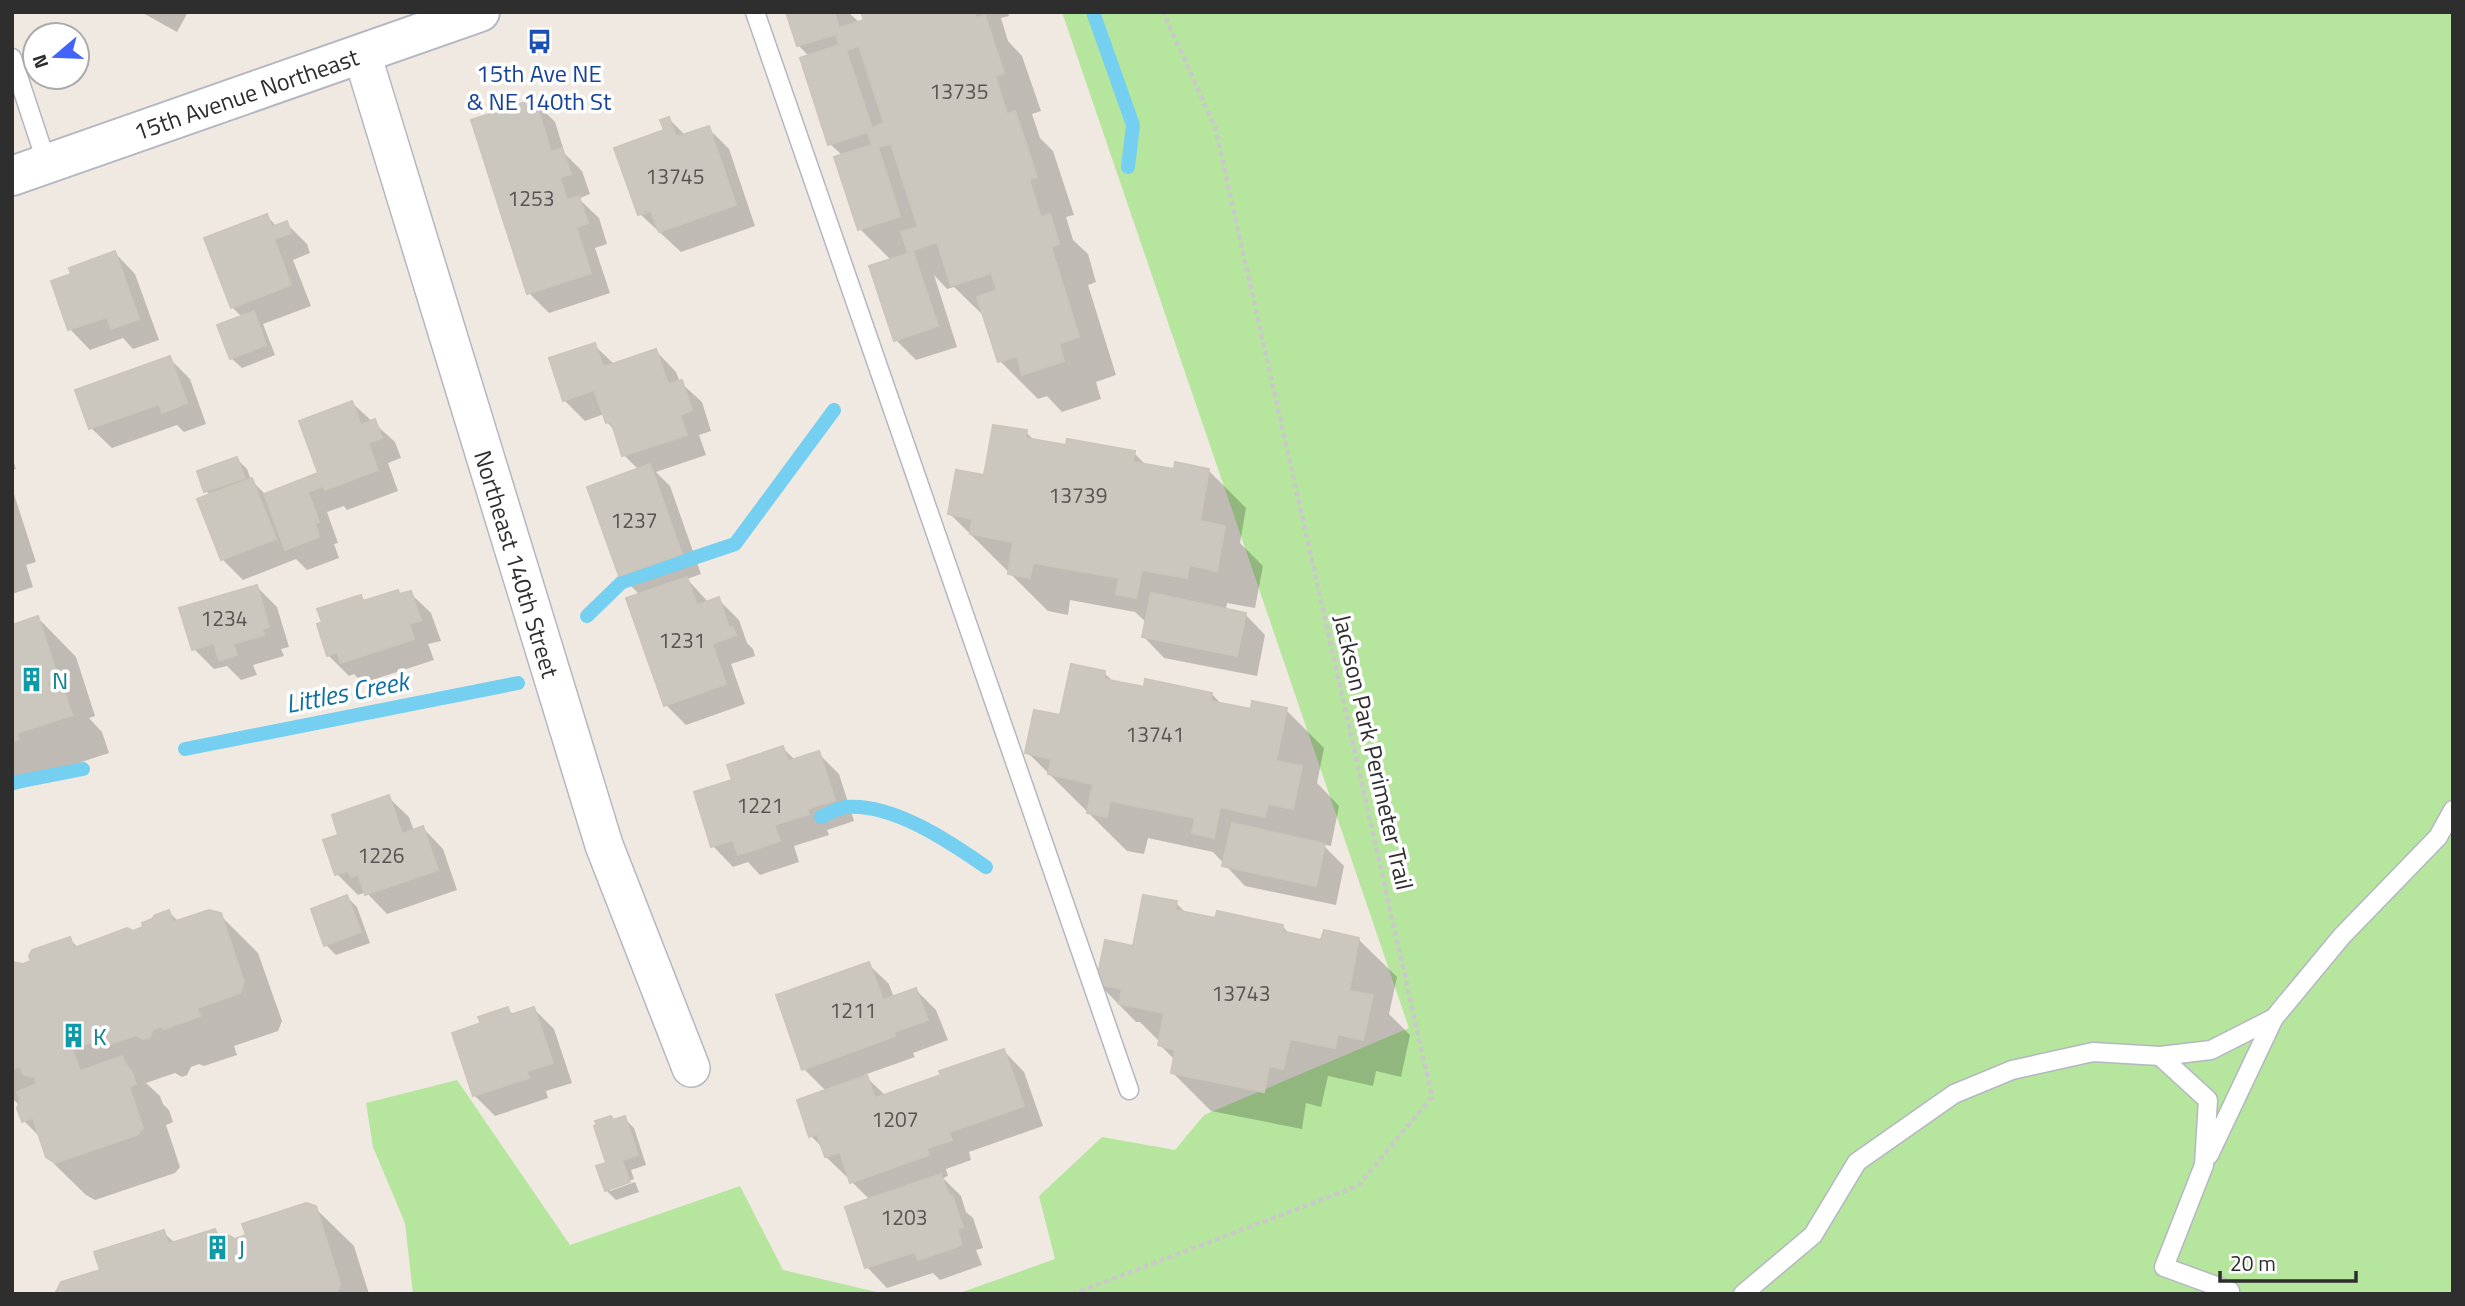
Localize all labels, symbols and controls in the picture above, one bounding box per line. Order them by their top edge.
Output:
north arrow [21,21,91,91]
bus stop icon: 15th Ave NE & NE 140th St [525,28,553,56]
street label: 15th Avenue Northeast [129,38,364,149]
text: N [24,51,55,73]
place label: 15th Ave NE & NE 140th St [467,55,612,119]
house number: 13735 [930,75,988,107]
house number: 13745 [646,160,704,192]
house number: 1253 [507,182,555,214]
street label: Northeast 140th Street [465,446,569,683]
house number: 13739 [1049,479,1107,511]
house number: 1237 [610,504,658,536]
house number: 1234 [200,602,248,634]
street label: Jackson Park Perimeter Trail [1325,611,1423,893]
house number: 1231 [658,624,706,656]
water label: Littles Creek [282,660,415,723]
place label: N [52,662,68,698]
building icon: N [18,666,46,694]
house number: 13741 [1126,718,1184,750]
house number: 1221 [736,789,784,821]
house number: 1226 [357,839,405,871]
house number: 13743 [1212,977,1270,1009]
house number: 1211 [829,994,877,1026]
place label: K [93,1018,107,1054]
building icon: K [59,1022,87,1050]
house number: 1207 [871,1103,919,1135]
house number: 1203 [880,1201,928,1233]
place label: J [238,1230,245,1266]
building icon: J [204,1234,232,1262]
scale bar [2220,1240,2356,1284]
text: 20 m [2230,1247,2276,1279]

